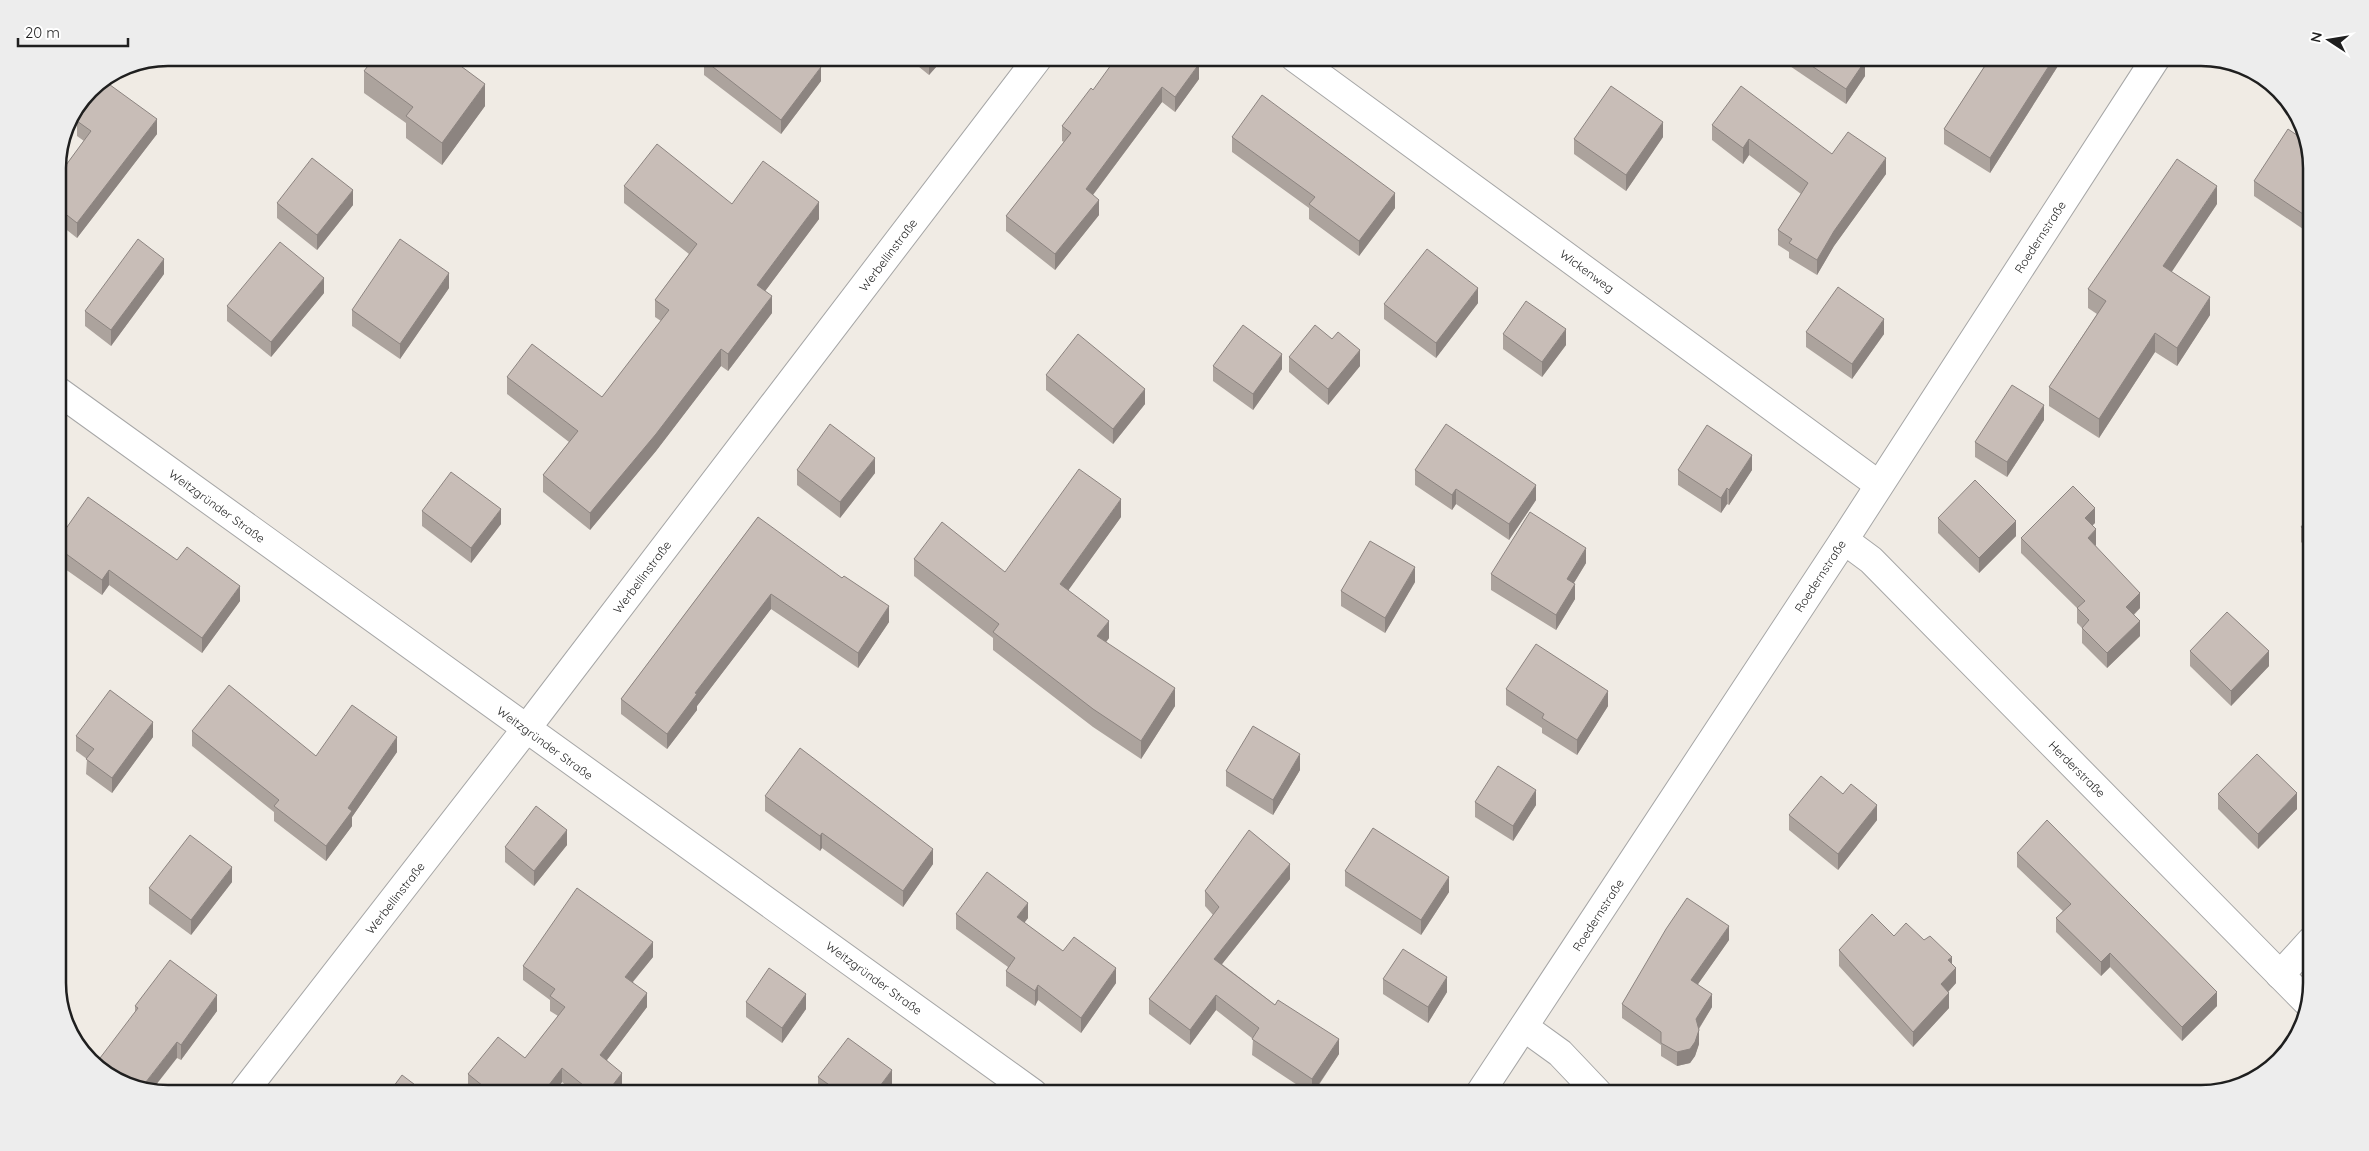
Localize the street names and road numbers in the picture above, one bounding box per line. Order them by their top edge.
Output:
street label: Roedernstraße [2011,198,2069,276]
street label: Werbellinstraße [856,215,920,294]
street label: Wickenweg [1557,246,1617,296]
street label: Weitzgründer Straße [166,466,268,546]
street label: Werbellinstraße [610,537,674,616]
street label: Roedernstraße [1791,537,1849,615]
street label: Weitzgründer Straße [494,703,596,783]
street label: Herderstraße [2046,738,2109,801]
street label: Werbellinstraße [362,859,428,937]
street label: Roedernstraße [1569,876,1627,954]
street label: Weitzgründer Straße [823,938,925,1018]

